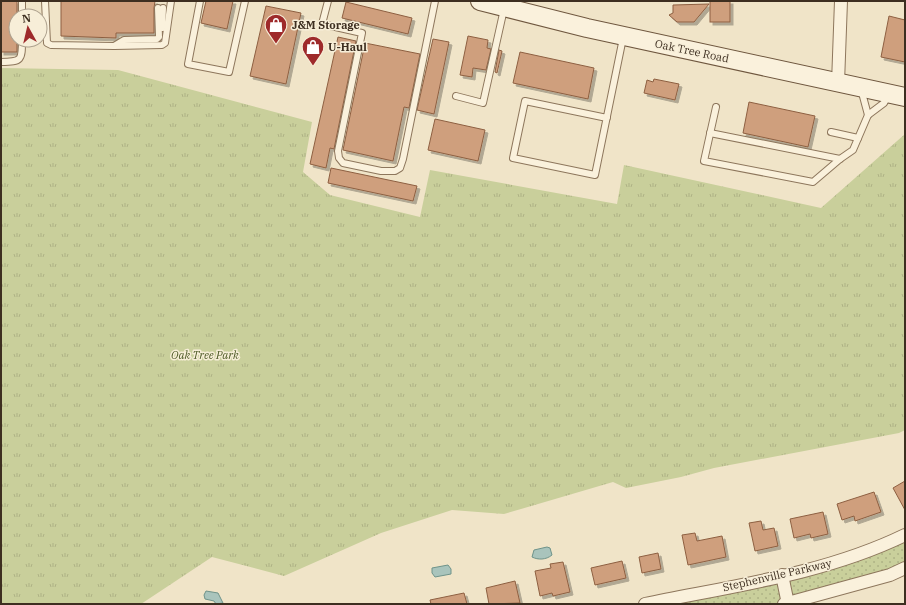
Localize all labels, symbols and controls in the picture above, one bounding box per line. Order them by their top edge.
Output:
north arrow [8,8,48,48]
text: N [21,11,32,26]
shop icon: J&M Storage [263,12,289,45]
place label: J&M Storage [292,18,360,32]
shop icon: U-Haul [300,34,326,67]
street label: Oak Tree Road [654,36,731,66]
place label: U-Haul [328,40,367,54]
park label: Oak Tree Park [171,348,239,362]
street label: Stephenville Parkway [721,556,833,594]

